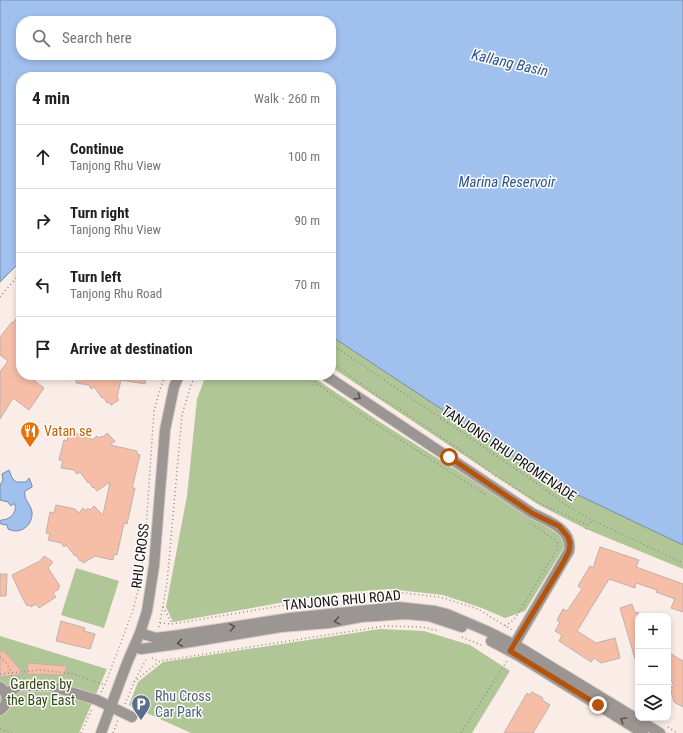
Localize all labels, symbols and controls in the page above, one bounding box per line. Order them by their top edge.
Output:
search box [16,16,336,60]
icon: search [30,27,52,49]
text: Search here [62,29,132,47]
water label: Kallang Basin [470,45,550,81]
text: 4 min [32,88,70,108]
text: Walk · 260 m [254,91,320,106]
text: Continue [70,140,124,158]
icon: ahead [32,146,54,168]
text: 100 m [288,149,320,164]
text: Tanjong Rhu View [70,158,161,173]
water label: Marina Reservoir [459,173,556,191]
text: Turn right [70,204,129,222]
icon: right [32,210,54,232]
text: 90 m [294,213,320,228]
text: Tanjong Rhu View [70,222,161,237]
text: Turn left [70,268,121,286]
icon: left [32,274,54,296]
text: 70 m [294,277,320,292]
text: Tanjong Rhu Road [70,286,162,301]
icon: arrive [32,338,54,360]
text: Arrive at destination [70,340,193,358]
one-way arrow [353,392,360,399]
street label: TANJONG RHU PROMENADE [439,402,579,504]
restaurant icon: Vatan se [19,420,41,448]
place label: Vatan se [44,423,92,439]
route start [440,448,458,466]
street label: RHU CROSS [128,523,152,589]
street label: TANJONG RHU ROAD [283,587,401,613]
map controls [635,613,671,721]
button: + [635,613,671,649]
one-way arrow [334,617,340,625]
one-way arrow [229,623,235,632]
one-way arrow [177,638,183,647]
button: − [635,649,671,685]
park label: Gardens by the Bay East [7,676,75,708]
button: layers [635,685,671,721]
place label: Rhu Cross Car Park [155,688,211,720]
parking icon: Rhu Cross Car Park [130,693,152,721]
route end [589,696,607,714]
one-way arrow [620,718,627,725]

